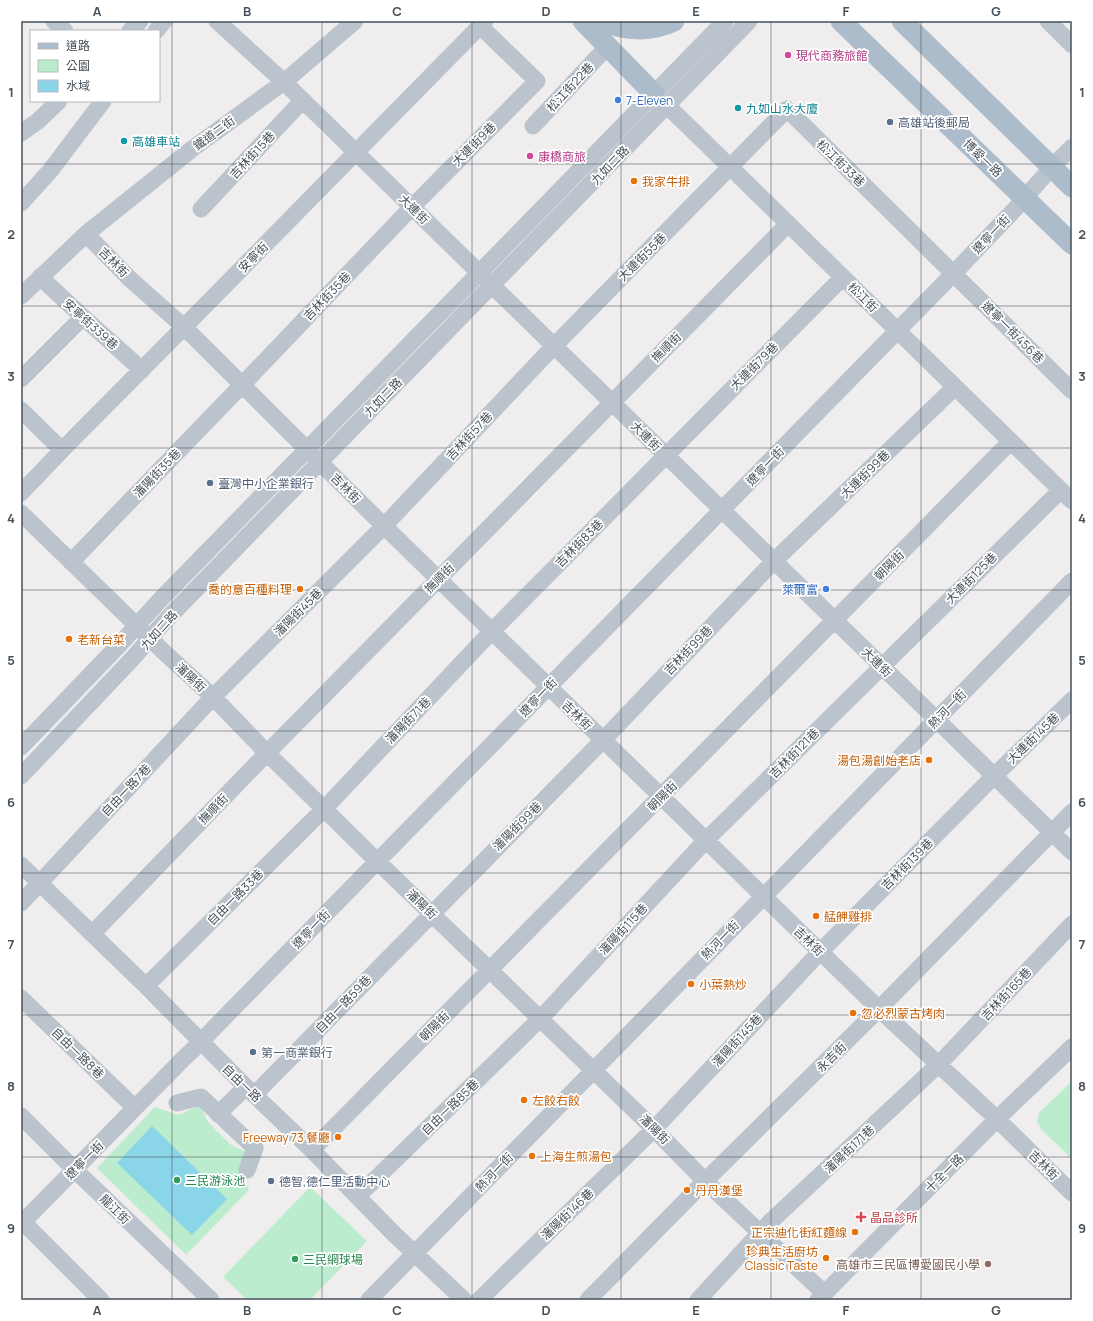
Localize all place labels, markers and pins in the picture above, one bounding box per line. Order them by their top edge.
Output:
place label: 現代商務旅館 [796,47,868,64]
marker: 現代商務旅館 [783,50,793,60]
place label: 7-Eleven [626,92,673,109]
marker: 7-Eleven [613,95,623,105]
place label: 九如山水大廈 [746,100,818,117]
marker: 九如山水大廈 [733,103,743,113]
place label: 高雄站後郵局 [898,114,970,131]
marker: 高雄站後郵局 [885,117,895,127]
place label: 高雄車站 [132,133,180,150]
marker: 高雄車站 [119,136,129,146]
place label: 康橋商旅 [538,148,586,165]
marker: 康橋商旅 [525,151,535,161]
place label: 我家牛排 [642,173,690,190]
marker: 我家牛排 [629,176,639,186]
place label: 臺灣中小企業銀行 [218,475,314,492]
marker: 臺灣中小企業銀行 [205,478,215,488]
place label: 喬的意百種料理 [208,581,292,598]
place label: 萊爾富 [782,581,818,598]
marker: 喬的意百種料理 [295,584,305,594]
marker: 萊爾富 [821,584,831,594]
place label: 老新台菜 [77,631,125,648]
marker: 老新台菜 [64,634,74,644]
place label: 湯包湯創始老店 [837,752,921,769]
marker: 湯包湯創始老店 [924,755,934,765]
place label: 艋舺雞排 [824,908,872,925]
marker: 艋舺雞排 [811,911,821,921]
place label: 小葉熱炒 [699,976,747,993]
marker: 小葉熱炒 [686,979,696,989]
place label: 忽必烈蒙古烤肉 [861,1005,945,1022]
marker: 忽必烈蒙古烤肉 [848,1008,858,1018]
place label: 第一商業銀行 [261,1044,333,1061]
marker: 第一商業銀行 [248,1047,258,1057]
place label: 左餃右餃 [532,1092,580,1109]
marker: 左餃右餃 [519,1095,529,1105]
place label: Freeway 73 餐廳 [243,1129,330,1146]
marker: Freeway 73 餐廳 [333,1132,343,1142]
place label: 上海生煎湯包 [540,1148,612,1165]
marker: 上海生煎湯包 [527,1151,537,1161]
place label: 三民游泳池 [185,1172,245,1189]
place label: 德智,德仁里活動中心 [279,1173,390,1190]
marker: 三民游泳池 [172,1175,182,1185]
marker: 德智,德仁里活動中心 [266,1176,276,1186]
place label: 丹丹漢堡 [695,1182,743,1199]
marker: 丹丹漢堡 [682,1185,692,1195]
place label: 晶品診所 [870,1209,918,1226]
marker: 晶品診所 [855,1211,867,1223]
place label: 正宗迪化街紅麵線 [751,1224,847,1241]
marker: 正宗迪化街紅麵線 [850,1227,860,1237]
place label: 珍典生活廚坊 Classic Taste [745,1243,818,1274]
place label: 三民網球場 [303,1251,363,1268]
marker: 珍典生活廚坊 Classic Taste [821,1253,831,1263]
marker: 三民網球場 [290,1254,300,1264]
place label: 高雄市三民區博愛國民小學 [836,1256,980,1273]
marker: 高雄市三民區博愛國民小學 [983,1259,993,1269]

